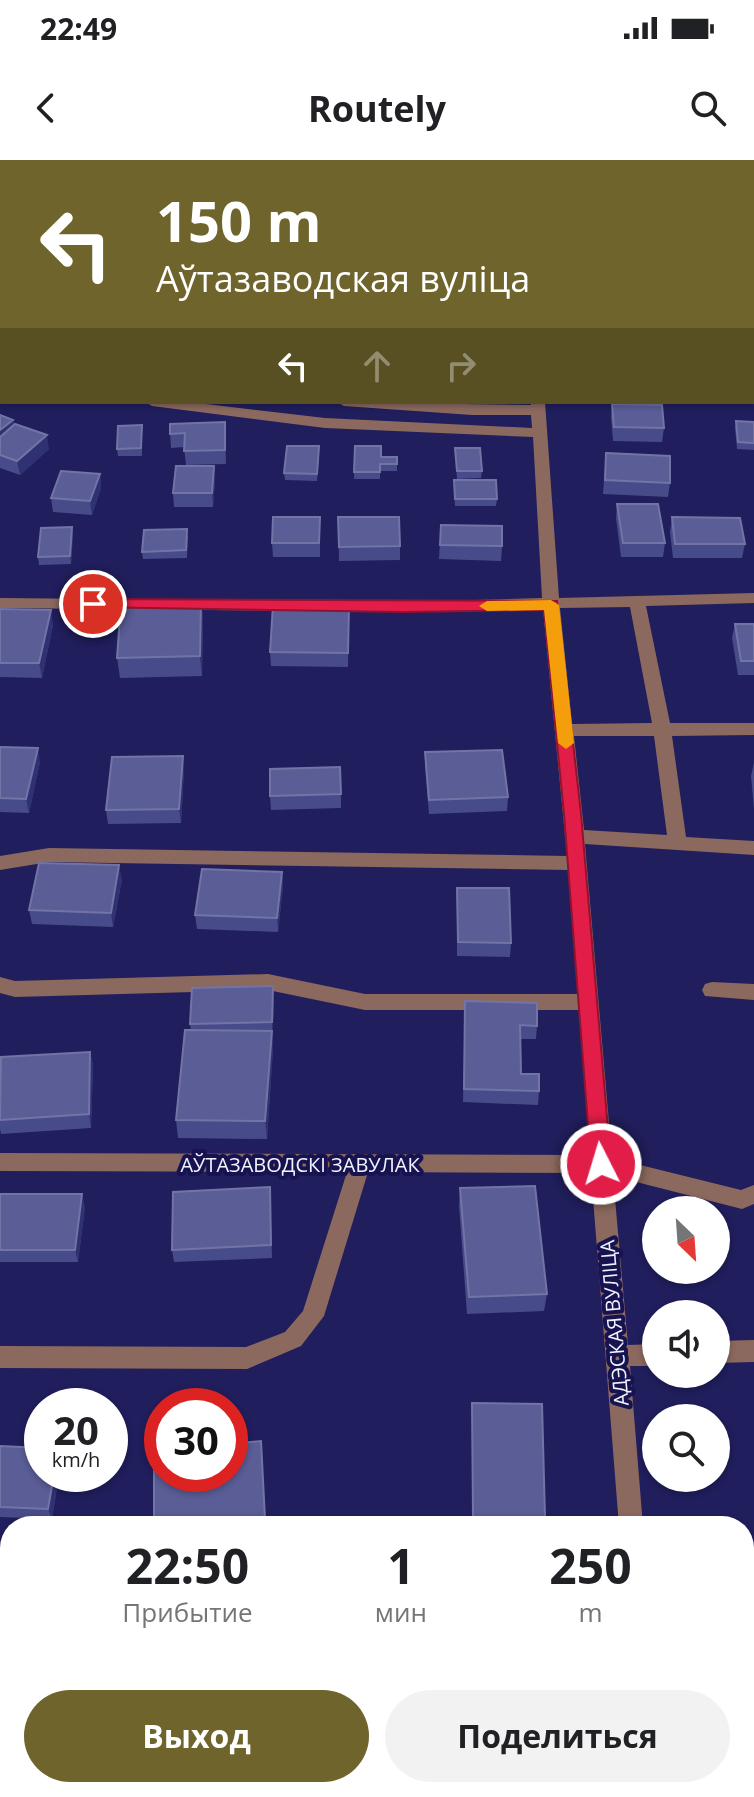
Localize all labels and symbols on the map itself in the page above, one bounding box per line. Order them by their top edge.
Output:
pin [59,570,127,638]
position arrow [559,1122,643,1206]
street label: АЎТАЗАВОДСКІ ЗАВУЛАК [180,1151,420,1178]
north arrow [642,1196,730,1284]
street label: АДЭСКАЯ ВУЛІЦА [593,1239,635,1407]
speed limit sign: 30 [144,1388,248,1492]

